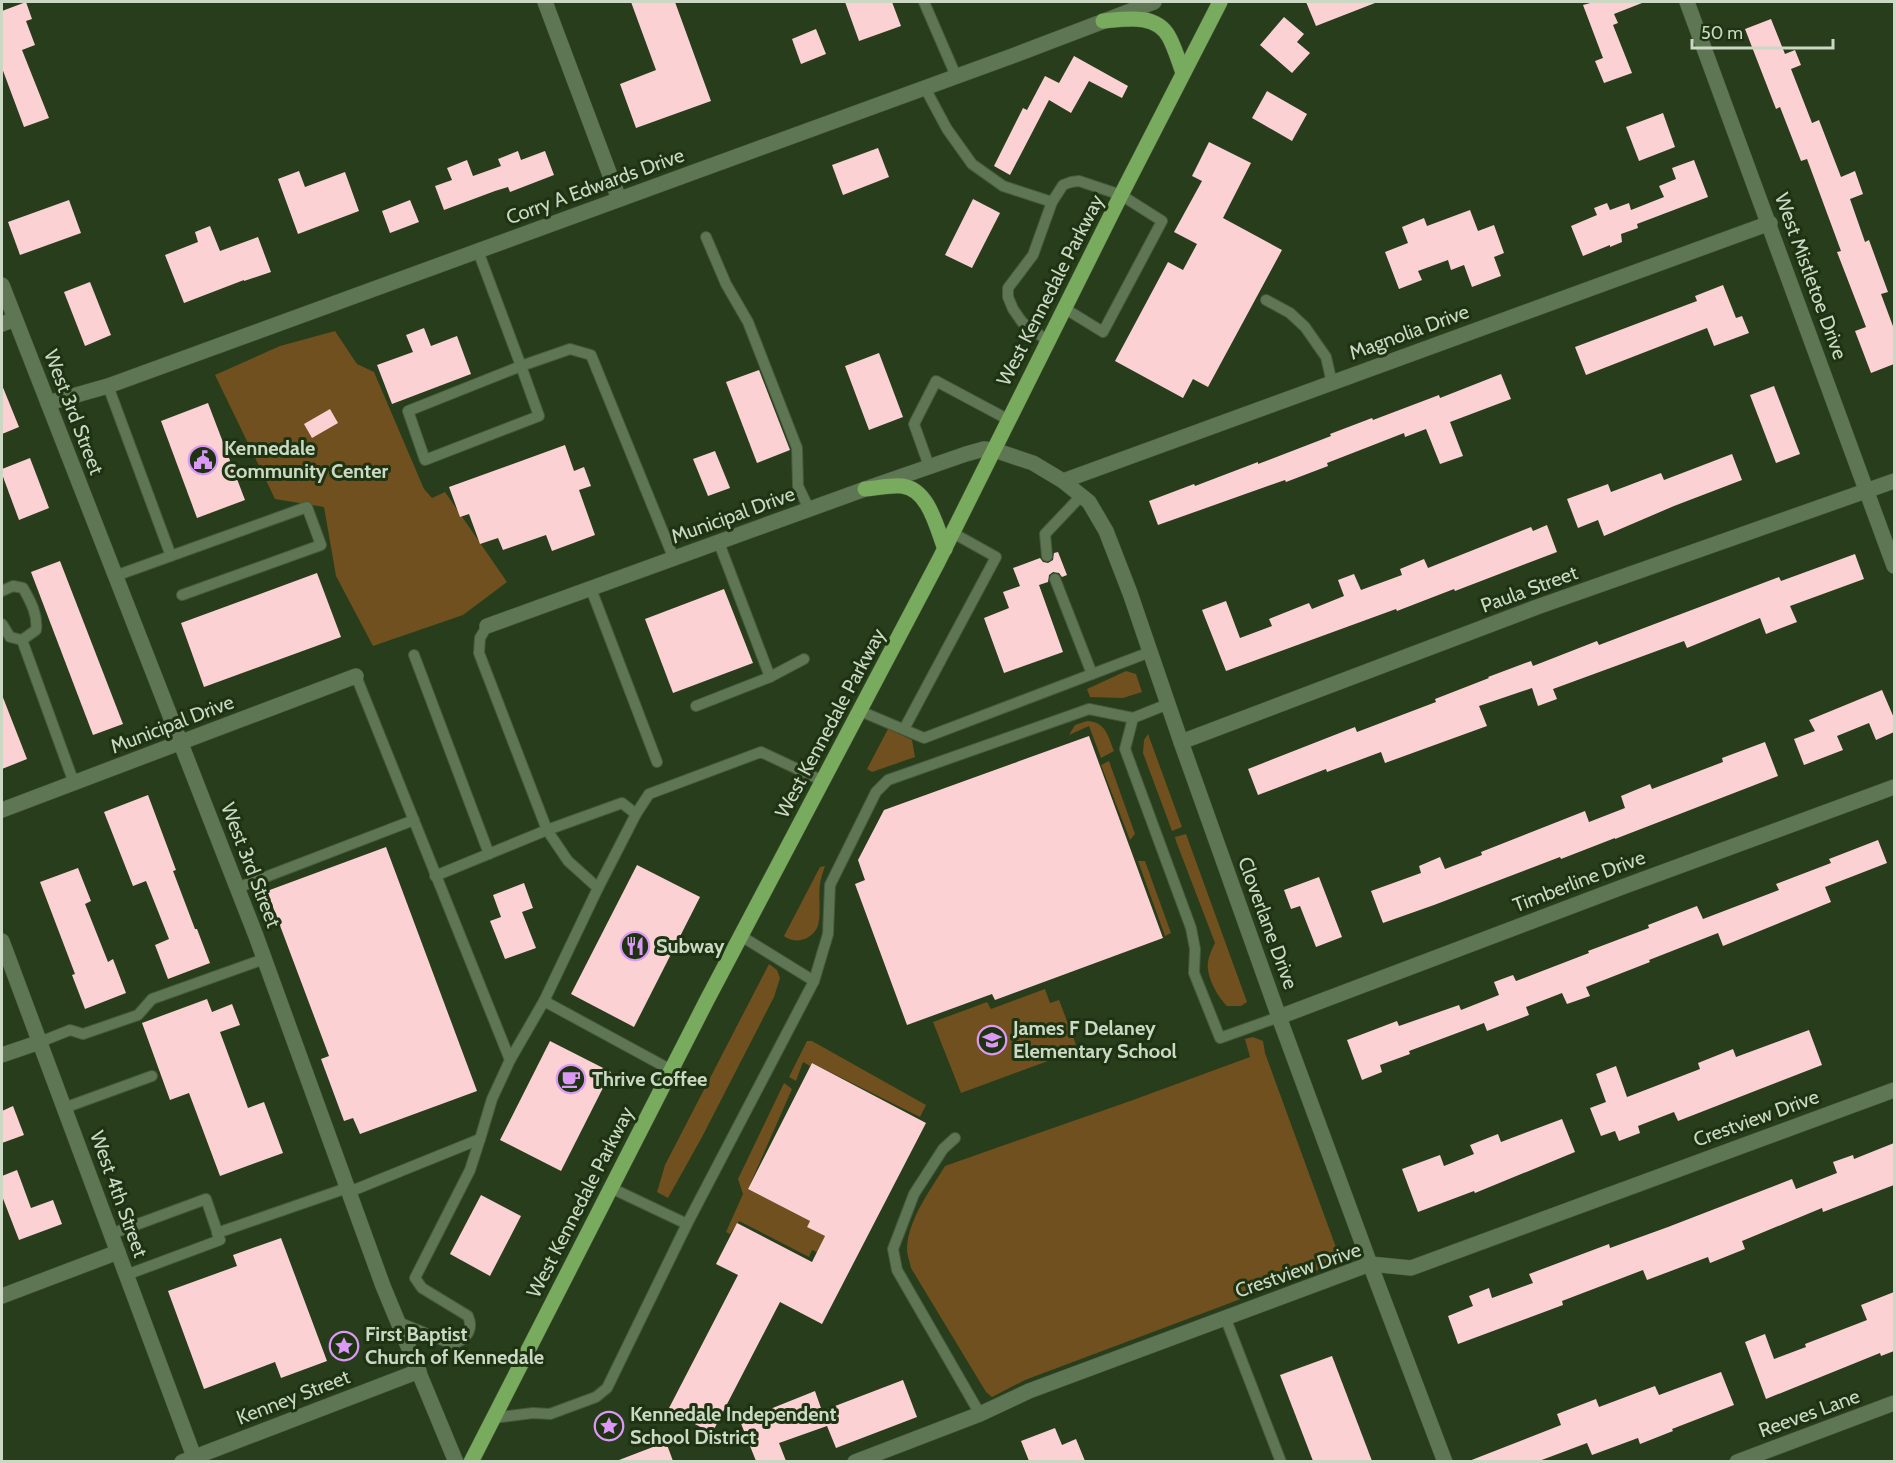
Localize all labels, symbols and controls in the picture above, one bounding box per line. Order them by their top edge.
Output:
scale bar [1692,12,1833,50]
text: 50 m [1701,22,1743,44]
street label: Corry A Edwards Drive [503,143,687,229]
street label: West Kennedale Parkway [991,190,1109,390]
street label: West Mistletoe Drive [1770,190,1852,362]
street label: Magnolia Drive [1346,299,1472,365]
street label: West 3rd Street [39,346,109,478]
place label: Kennedale Community Center [224,436,388,483]
public building icon: Kennedale Community Center [187,444,219,476]
street label: Municipal Drive [668,481,798,549]
street label: Paula Street [1477,560,1581,618]
street label: West Kennedale Parkway [770,624,890,822]
street label: Municipal Drive [107,689,237,759]
street label: West 3rd Street [216,799,286,931]
street label: Timberline Drive [1510,845,1648,917]
street label: Cloverlane Drive [1233,854,1303,992]
restaurant icon: Subway [619,930,651,962]
place label: Subway [656,934,725,958]
place label: James F Delaney Elementary School [1012,1016,1177,1063]
school or university icon: James F Delaney Elementary School [976,1024,1008,1056]
cafe icon: Thrive Coffee [555,1063,587,1095]
place label: Thrive Coffee [592,1067,707,1091]
street label: Crestview Drive [1690,1084,1822,1152]
street label: West Kennedale Parkway [521,1102,639,1302]
street label: West 4th Street [85,1127,153,1261]
street label: Crestview Drive [1232,1237,1364,1303]
place label: First Baptist Church of Kennedale [365,1322,544,1369]
place icon: First Baptist Church of Kennedale [328,1330,360,1362]
street label: Kenney Street [233,1364,353,1430]
street label: Reeves Lane [1755,1384,1863,1442]
place label: Kennedale Independent School District [630,1402,836,1449]
place icon: Kennedale Independent School District [593,1410,625,1442]

